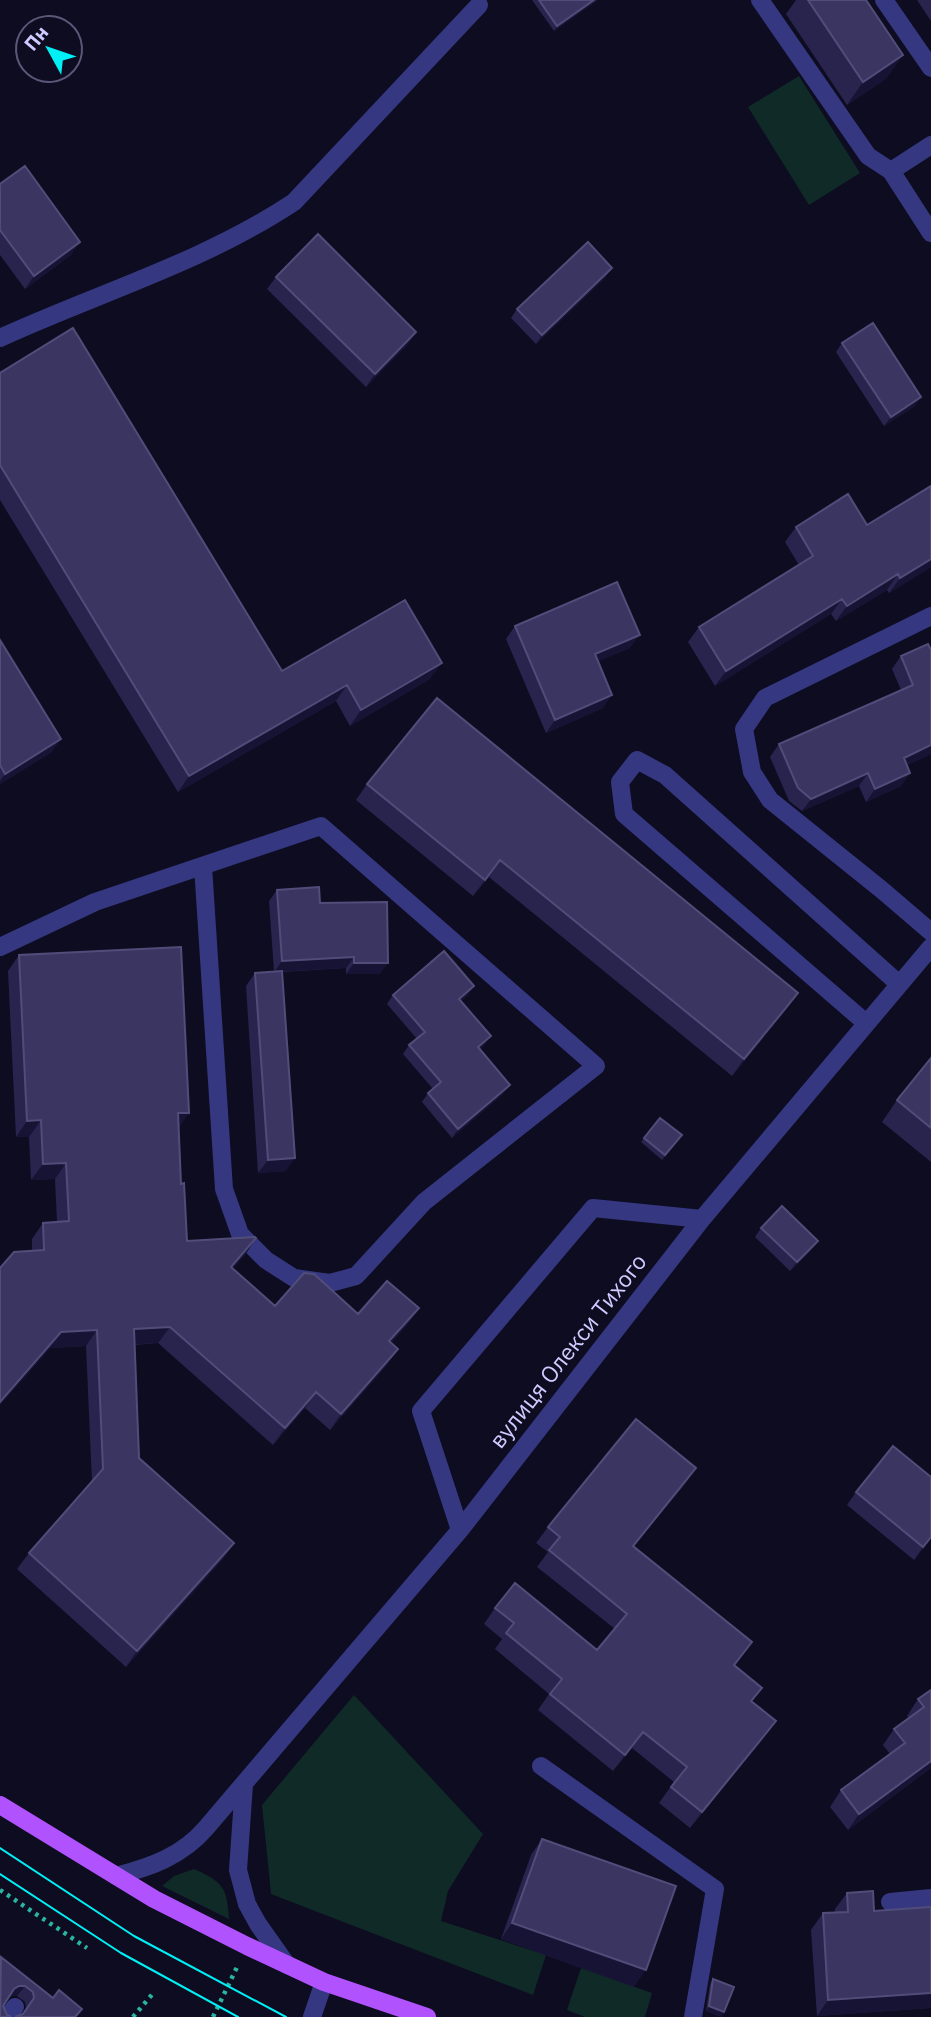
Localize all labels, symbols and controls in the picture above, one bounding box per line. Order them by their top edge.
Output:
north arrow [14,14,84,84]
text: Пн [19,21,53,55]
street label: вулиця Олекси Тихого [482,1247,652,1454]

